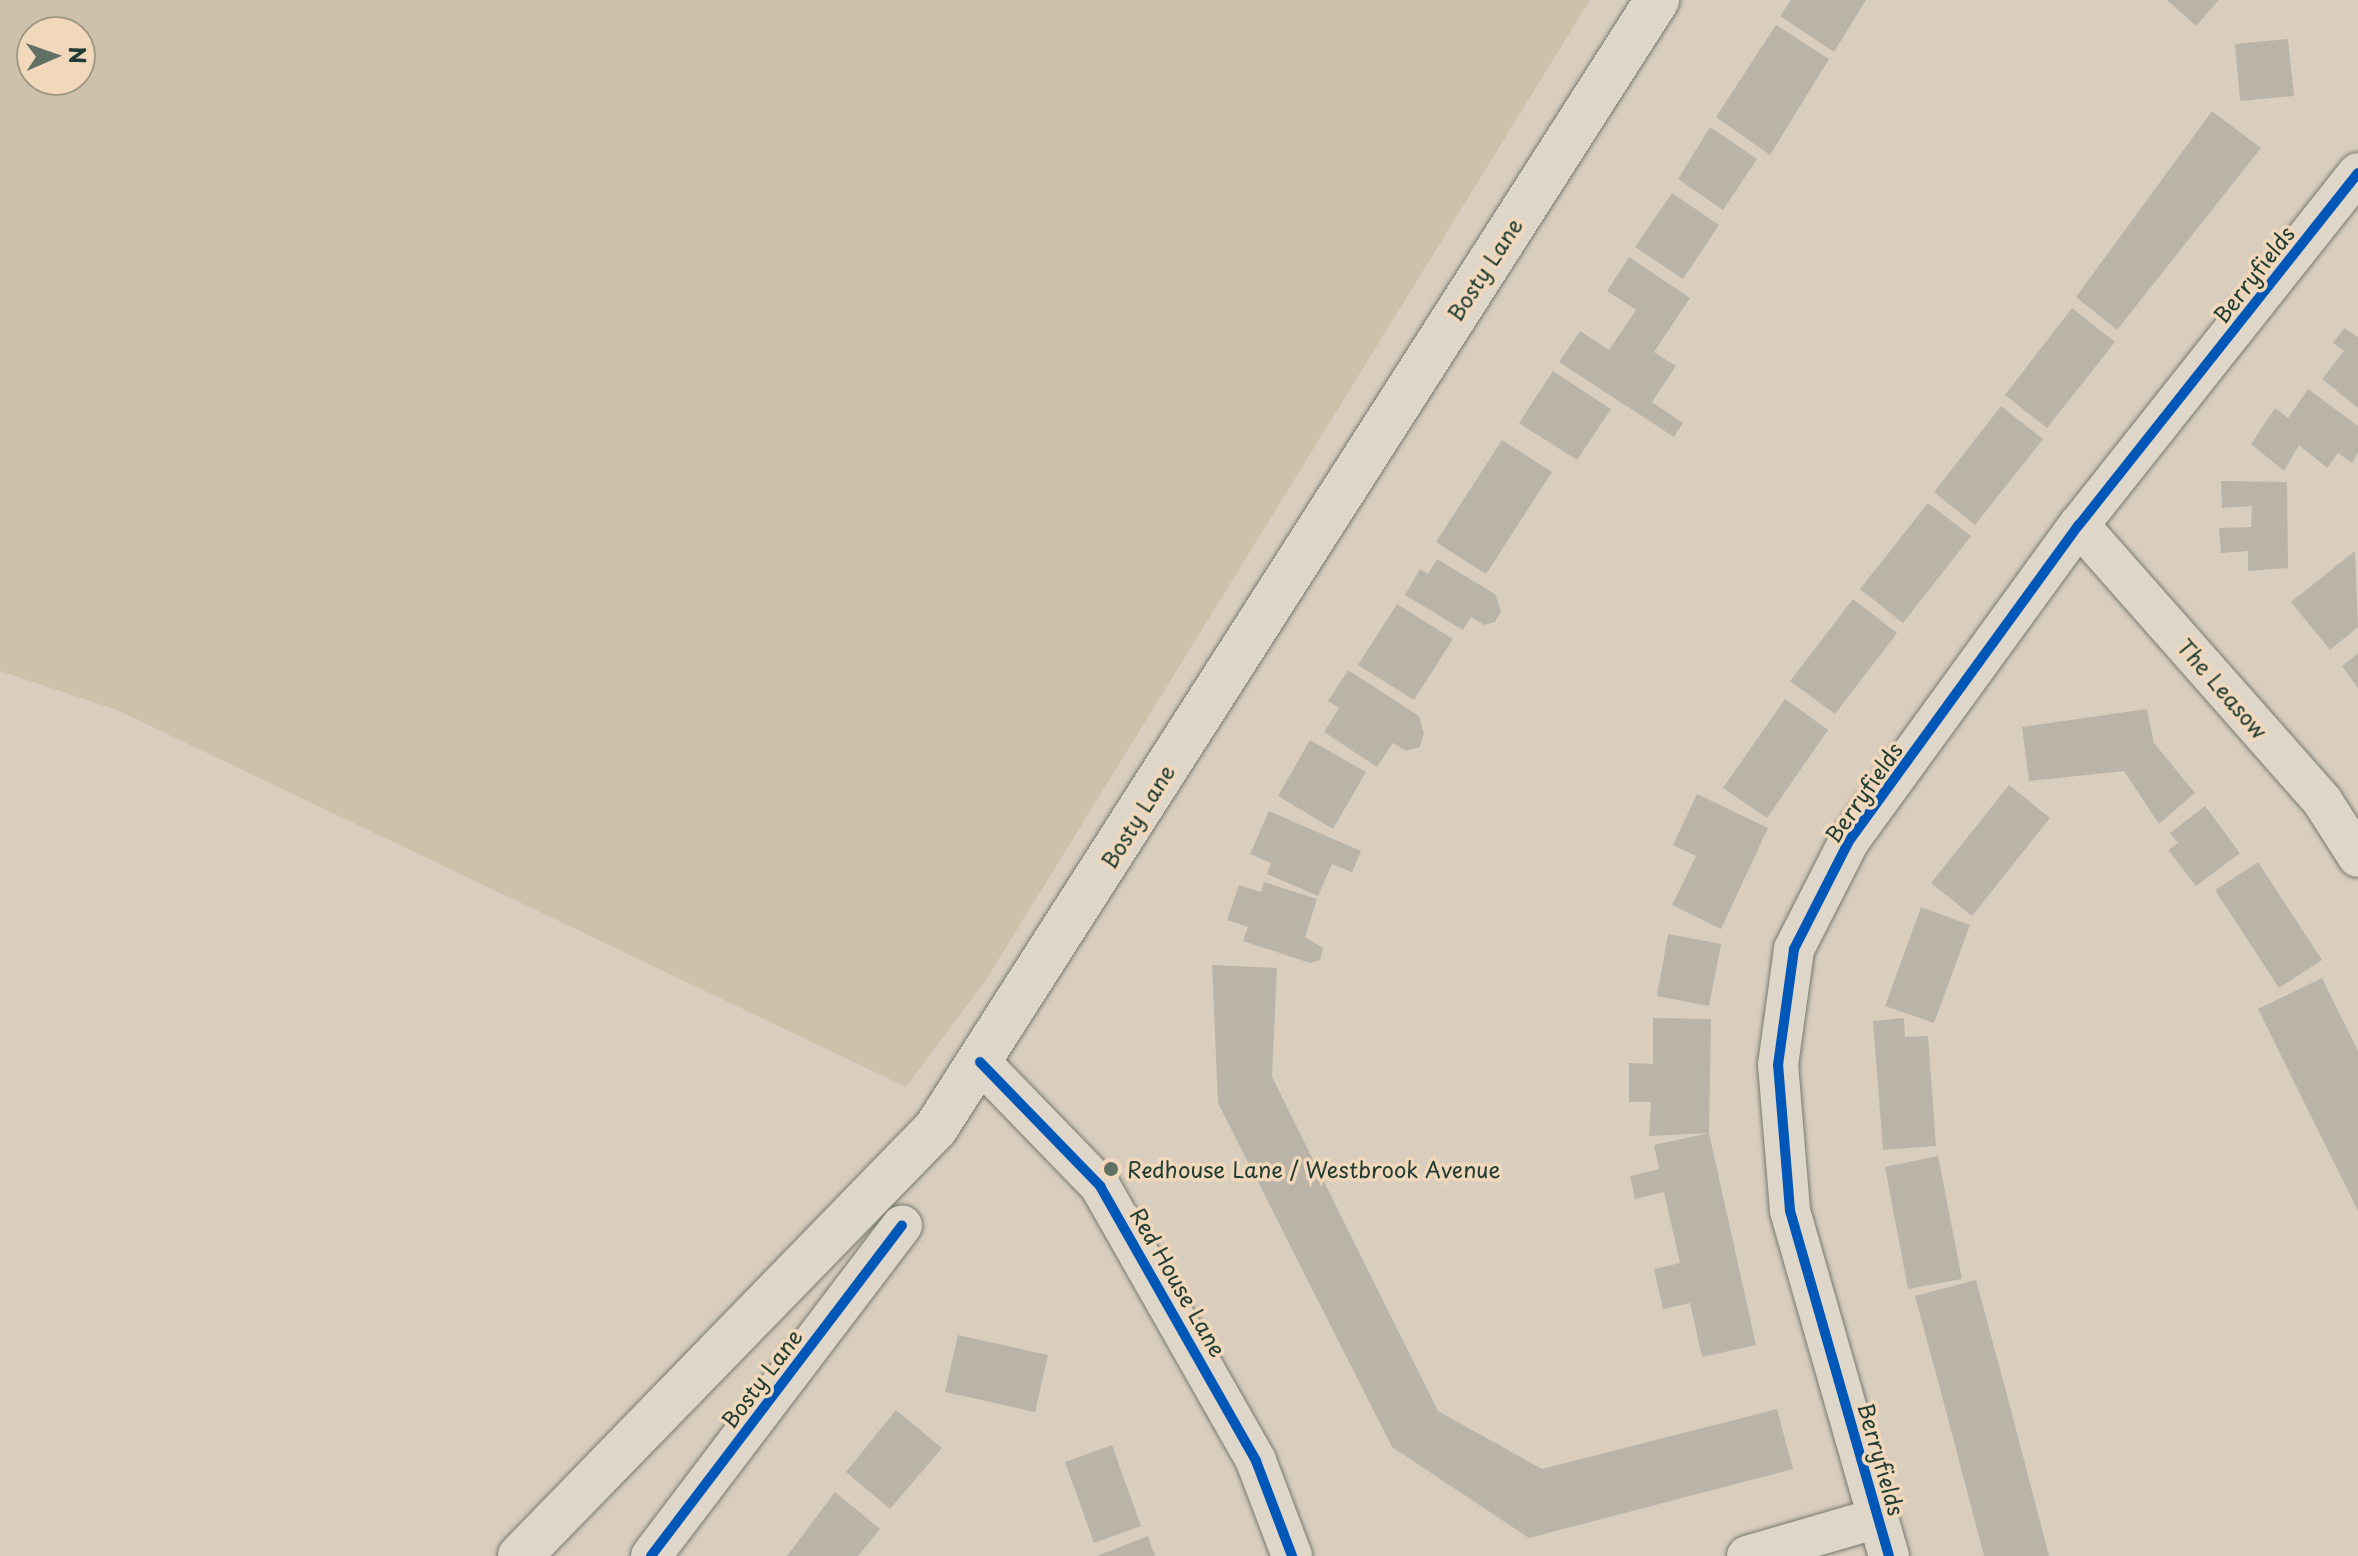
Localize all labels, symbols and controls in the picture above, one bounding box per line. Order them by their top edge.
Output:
north arrow [16,16,96,96]
text: N [62,46,95,65]
street label: Bosty Lane [1441,212,1527,326]
street label: Berryfields [2207,220,2299,328]
street label: The Leasow [2173,633,2273,743]
street label: Berryfields [1819,737,1907,847]
street label: Bosty Lane [1095,759,1179,873]
place label: Redhouse Lane / Westbrook Avenue [1127,1156,1502,1182]
marker: Redhouse Lane / Westbrook Avenue [1102,1160,1120,1178]
street label: Red House Lane [1125,1202,1233,1362]
street label: Bosty Lane [715,1323,807,1433]
street label: Berryfields [1853,1400,1911,1518]

